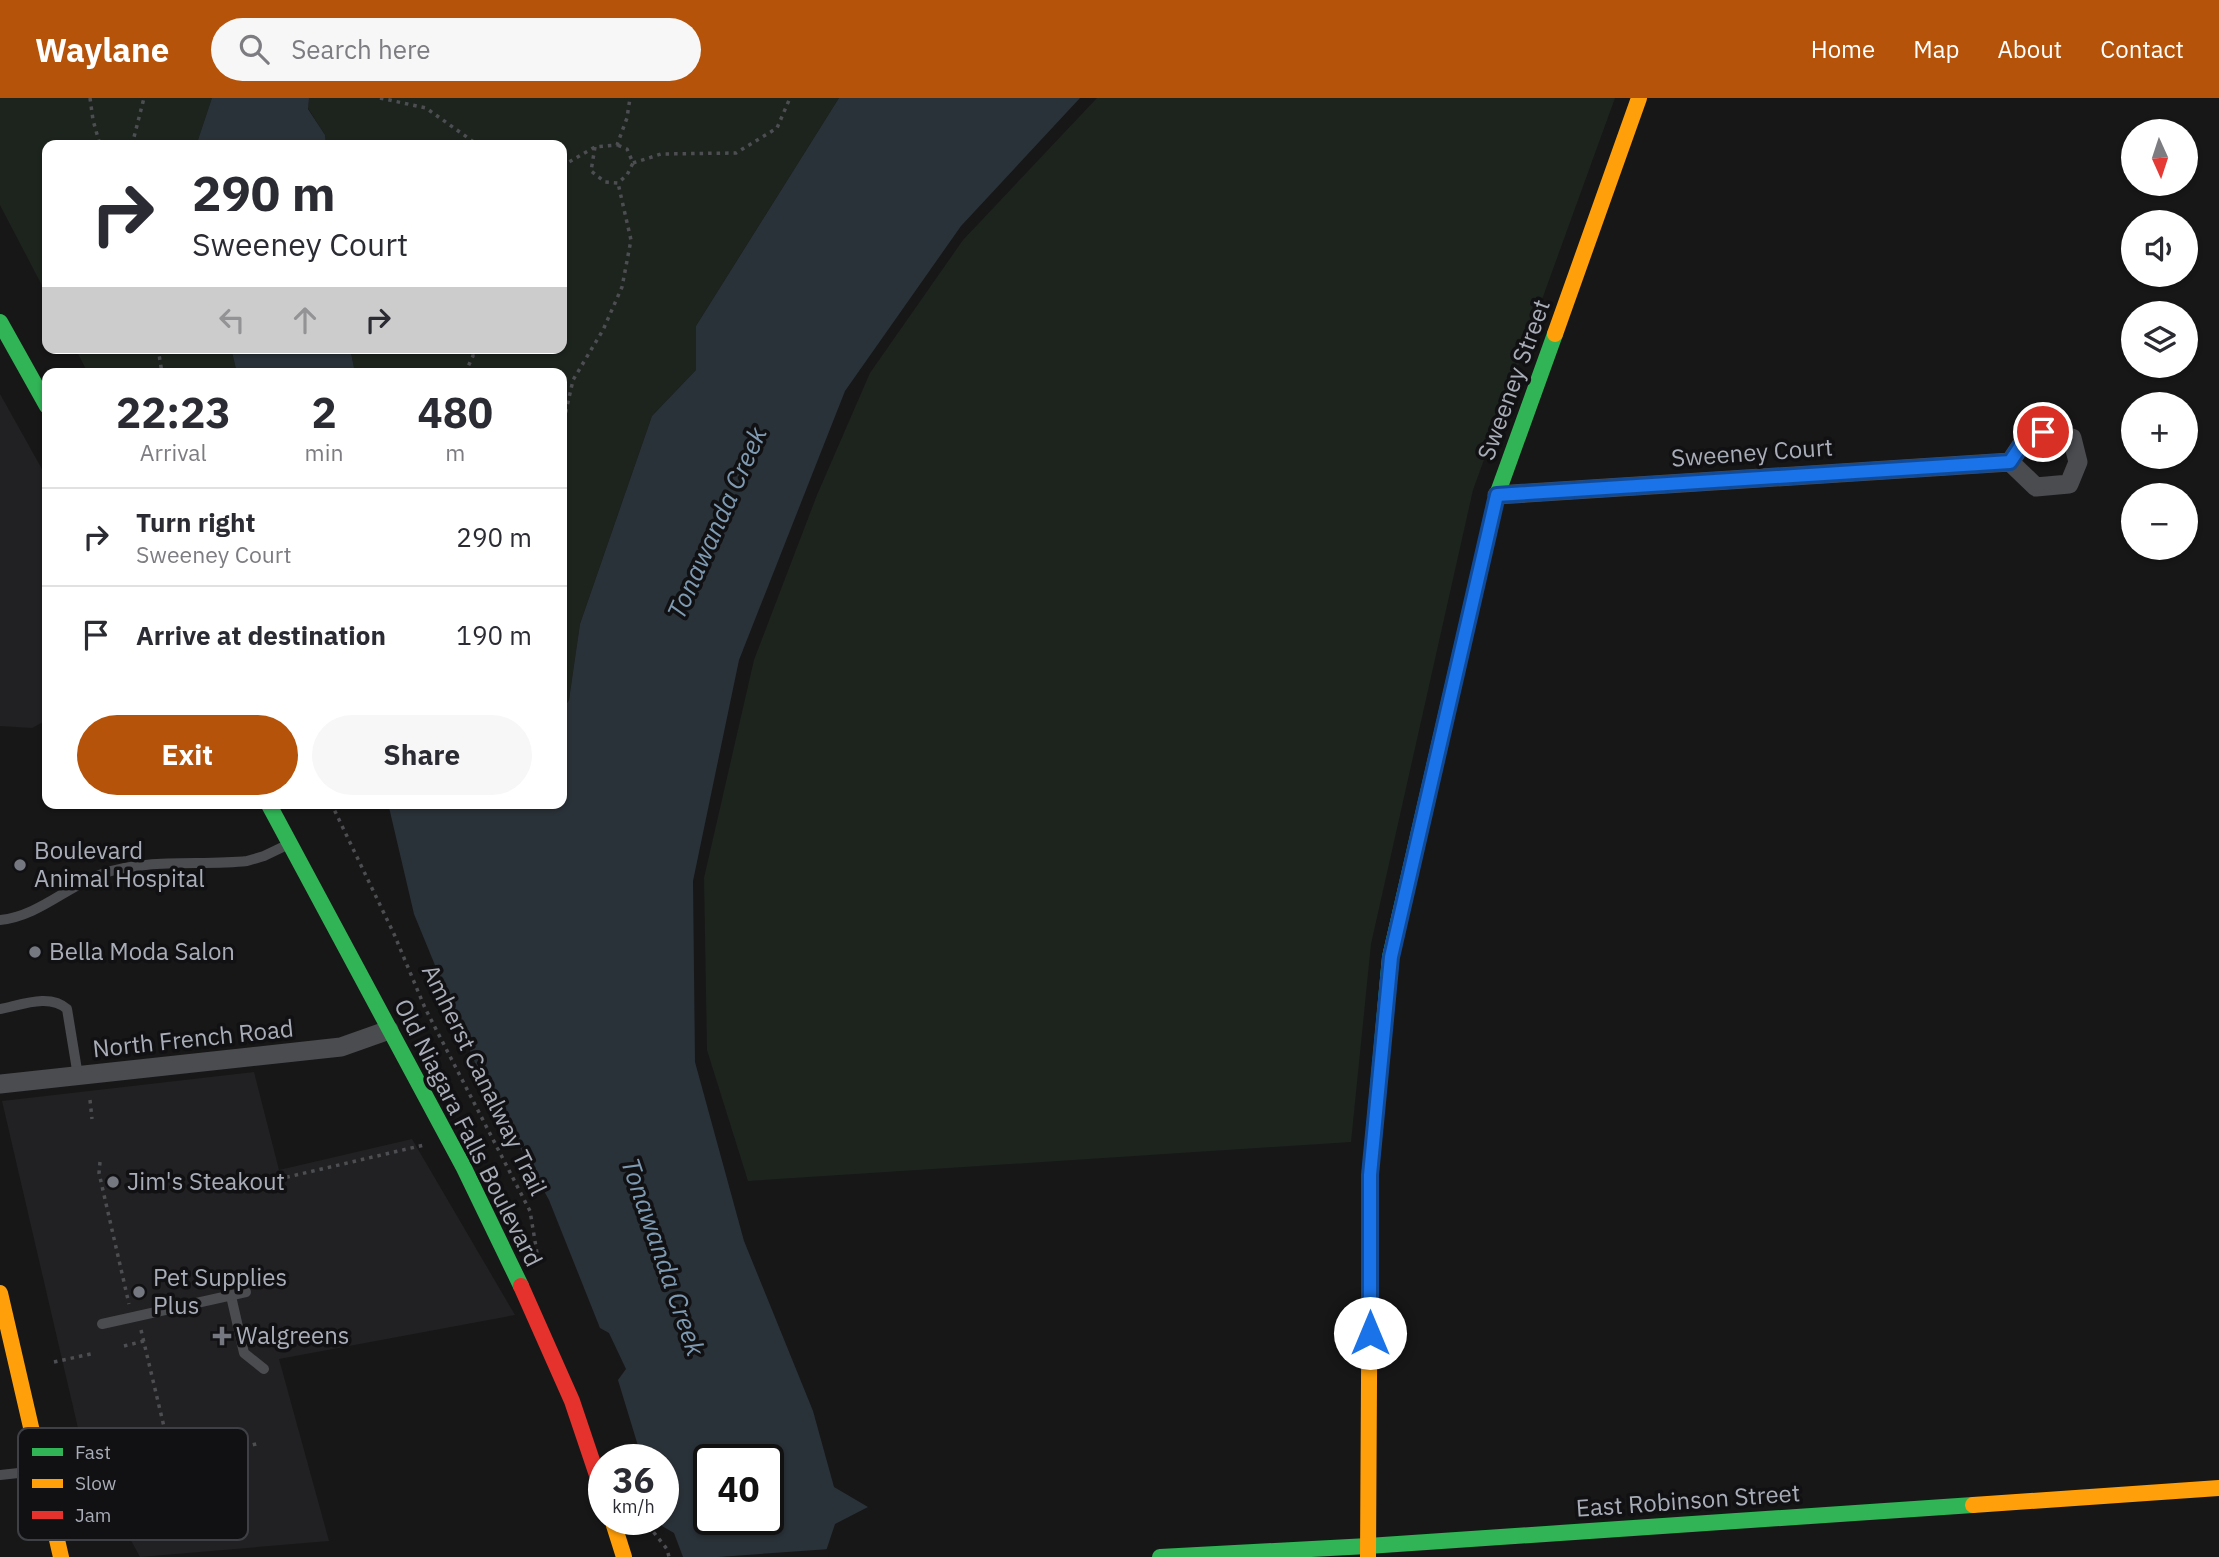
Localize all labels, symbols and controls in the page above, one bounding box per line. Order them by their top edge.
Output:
search box [211,18,701,81]
text: Waylane [35,28,169,71]
icon: search [235,30,273,68]
text: Search here [291,32,431,66]
text: Home [1811,33,1875,65]
text: Map [1913,33,1959,65]
text: About [1997,33,2062,65]
text: Contact [2100,33,2184,65]
north arrow [2121,119,2198,196]
map controls [2121,119,2198,560]
text: 290 m [192,161,336,224]
icon: right [77,168,168,259]
button: sound [2121,210,2198,287]
text: Sweeney Court [192,223,408,265]
street label: Sweeney Street [1469,295,1557,464]
icon: left [213,301,251,339]
icon: ahead [286,301,324,339]
icon: right [359,301,397,339]
button: layers [2121,301,2198,378]
text: 22:23 [116,385,231,440]
text: 2 [311,385,337,440]
text: 480 [417,385,493,440]
button: + [2121,392,2198,469]
pin [2013,402,2073,462]
icon: arrive [2024,413,2062,451]
water label: Tonawanda Creek [658,421,774,624]
street label: Sweeney Court [1670,430,1834,474]
text: Arrival [140,437,207,467]
text: min [305,437,343,467]
text: m [445,437,465,467]
button: − [2121,483,2198,560]
text: Turn right [136,505,255,539]
icon: right [77,518,115,556]
text: 290 m [456,520,532,554]
text: Sweeney Court [136,539,291,569]
icon: arrive [77,616,115,654]
text: Arrive at destination [136,618,386,652]
text: 190 m [456,618,532,652]
button: Exit [77,715,298,795]
button: Share [312,715,532,795]
place label: Boulevard Animal Hospital [34,834,205,894]
marker: Boulevard Animal Hospital [12,857,28,873]
place label: Bella Moda Salon [49,935,235,967]
marker: Bella Moda Salon [27,944,43,960]
street label: Amherst Canalway Trail [415,959,555,1200]
street label: Old Niagara Falls Boulevard [387,993,550,1272]
street label: North French Road [91,1012,295,1064]
water label: Tonawanda Creek [614,1153,714,1361]
place label: Jim's Steakout [127,1165,285,1197]
marker: Jim's Steakout [105,1174,121,1190]
place label: Pet Supplies Plus [153,1261,287,1321]
marker: Pet Supplies Plus [131,1284,147,1300]
position arrow [1333,1296,1407,1370]
place label: Walgreens [236,1319,350,1351]
marker: Walgreens [214,1328,230,1344]
legend [18,1428,248,1540]
text: Fast [75,1440,111,1464]
speed limit sign: 40 [693,1444,784,1535]
text: 36 [612,1457,655,1503]
text: Slow [75,1471,116,1495]
street label: East Robinson Street [1575,1476,1801,1524]
text: km/h [612,1495,655,1518]
text: Jam [75,1503,111,1527]

